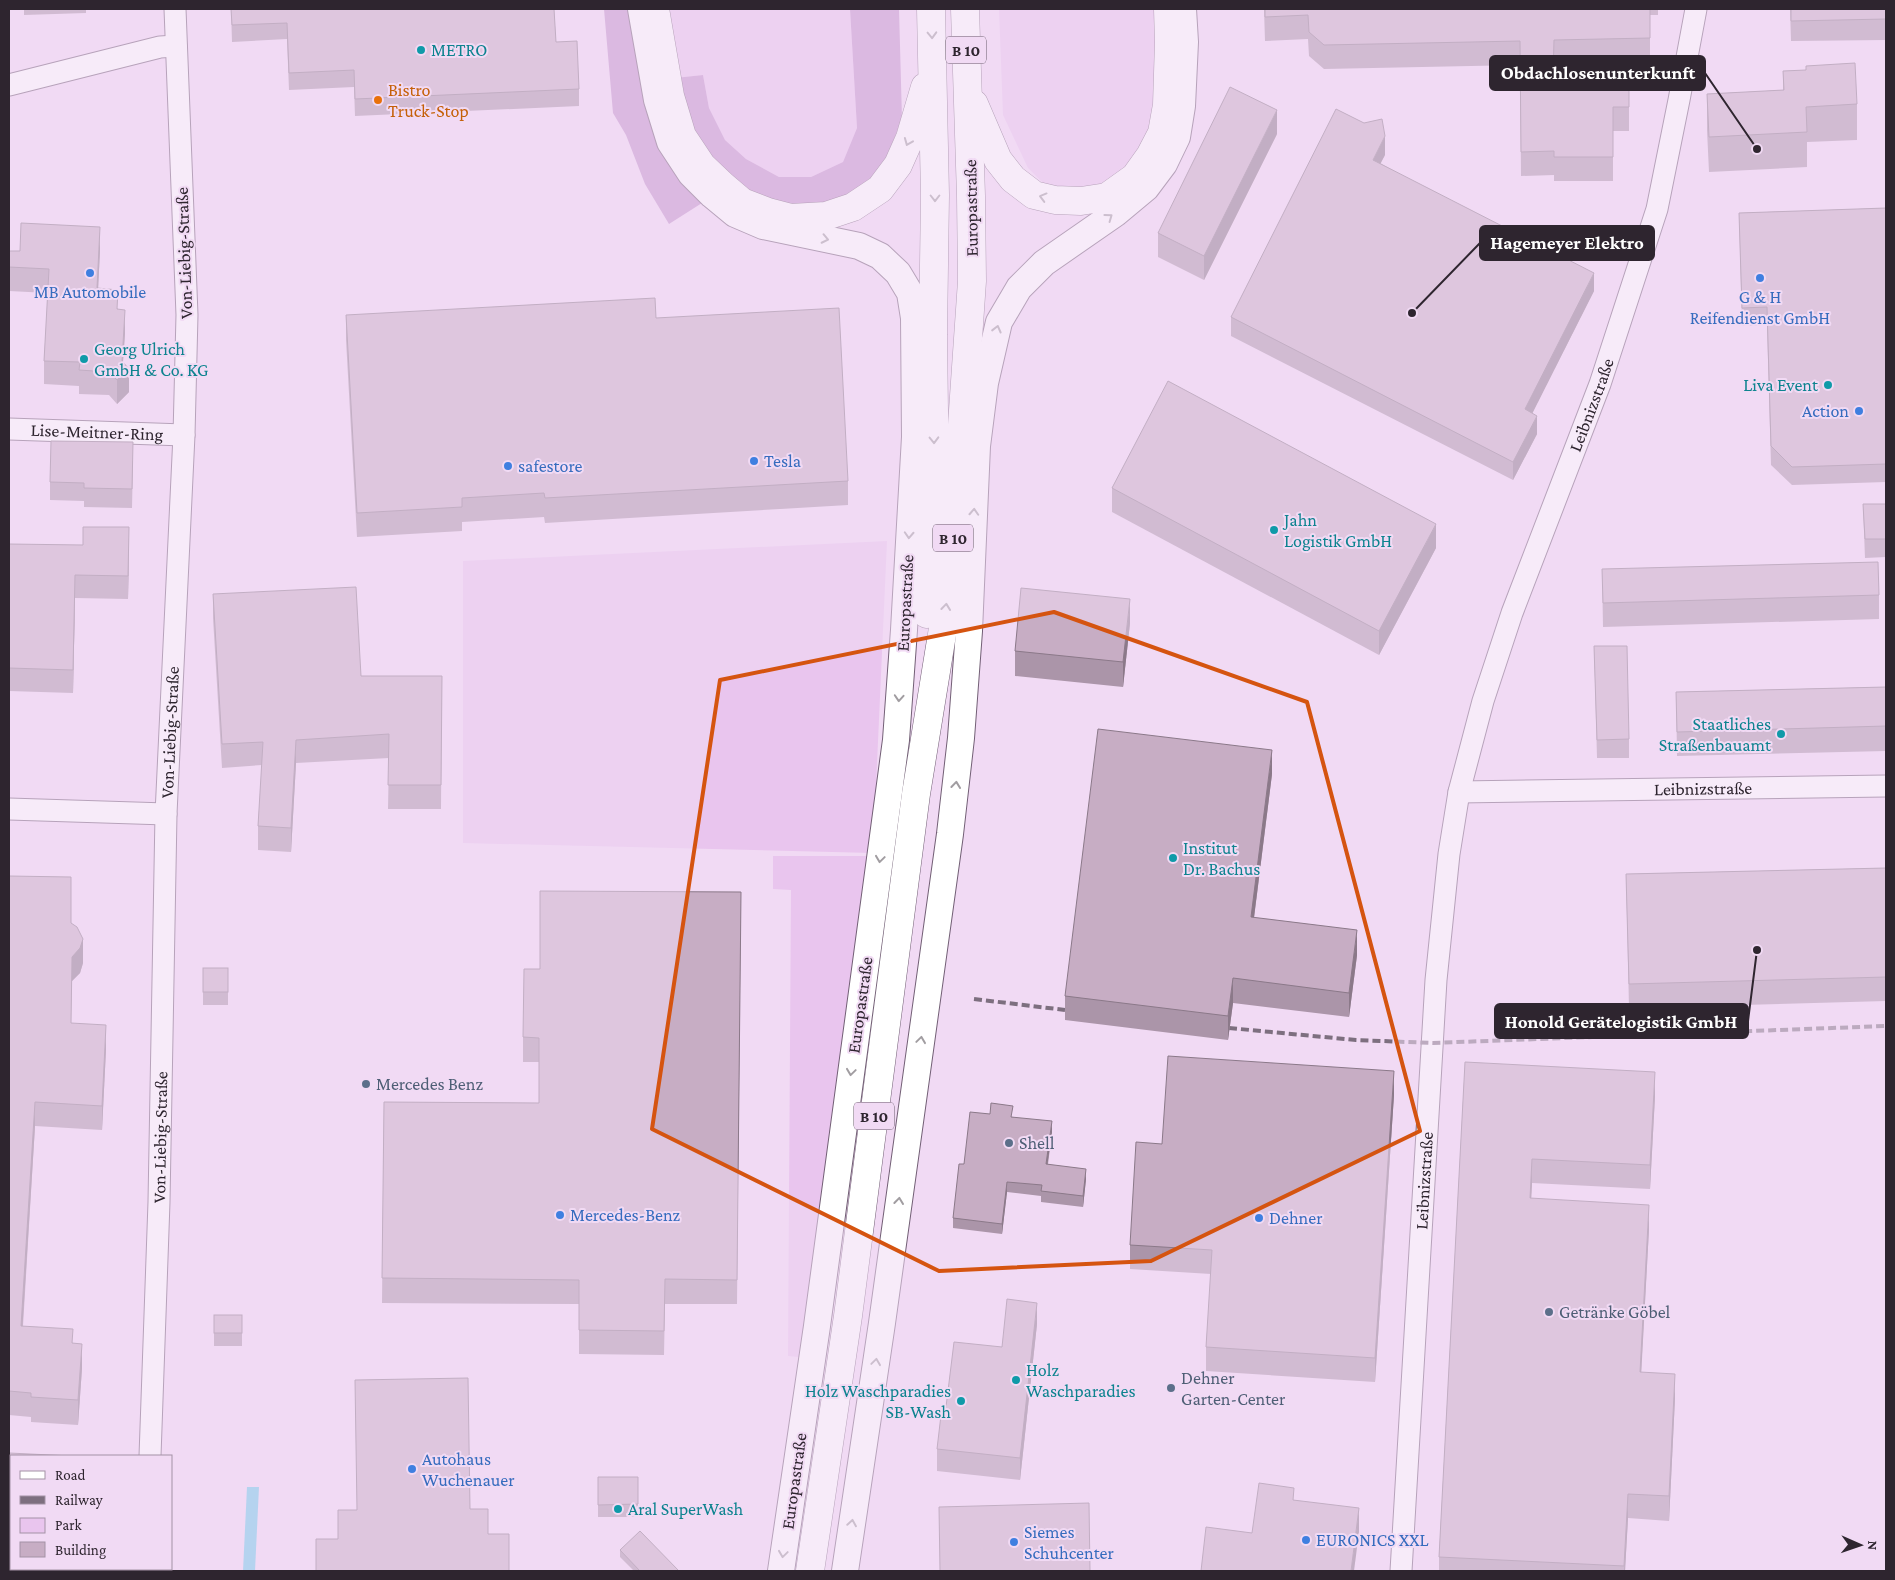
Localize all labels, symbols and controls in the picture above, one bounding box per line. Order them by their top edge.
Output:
one-way arrow [927,32,937,40]
road number: B 10 [946,36,986,64]
place label: METRO [431,40,487,60]
marker: METRO [415,44,427,56]
callout: Obdachlosenunterkunft [1490,56,1705,90]
text: Obdachlosenunterkunft [1501,62,1696,83]
place label: Bistro Truck-Stop [388,80,469,121]
marker: Bistro Truck-Stop [372,94,384,106]
one-way arrow [904,137,914,146]
street label: Europastraße [960,159,982,257]
street label: Von-Liebig-Straße [172,187,196,319]
one-way arrow [1039,192,1047,202]
one-way arrow [930,194,940,202]
one-way arrow [1104,214,1113,223]
callout: Hagemeyer Elektro [1480,226,1654,260]
text: Hagemeyer Elektro [1490,232,1644,253]
one-way arrow [821,233,830,243]
marker: MB Automobile [84,267,96,279]
marker: G & H Reifendienst GmbH [1754,272,1766,284]
place label: MB Automobile [34,282,146,302]
place label: G & H Reifendienst GmbH [1690,287,1830,328]
one-way arrow [991,325,1002,334]
place label: Georg Ulrich GmbH & Co. KG [94,339,208,380]
marker: Georg Ulrich GmbH & Co. KG [78,353,90,365]
street label: Leibnizstraße [1565,356,1618,455]
place label: Liva Event [1743,375,1819,395]
marker: Liva Event [1822,379,1834,391]
place label: Action [1802,401,1849,421]
marker: Action [1853,405,1865,417]
street label: Lise-Meitner-Ring [30,420,164,444]
one-way arrow [929,436,939,444]
place label: Tesla [764,451,801,471]
marker: Tesla [748,455,760,467]
place label: safestore [518,456,582,476]
marker: safestore [502,460,514,472]
one-way arrow [969,508,980,516]
place label: Jahn Logistik GmbH [1282,510,1392,551]
road number: B 10 [933,524,973,552]
marker: Jahn Logistik GmbH [1268,524,1280,536]
one-way arrow [904,532,915,540]
street label: Europastraße [892,554,918,652]
one-way arrow [940,603,951,611]
street label: Von-Liebig-Straße [157,666,183,799]
one-way arrow [894,694,905,702]
place label: Staatliches Straßenbauamt [1659,714,1772,755]
marker: Staatliches Straßenbauamt [1775,728,1787,740]
street label: Leibnizstraße [1654,778,1752,799]
one-way arrow [950,781,961,789]
place label: Institut Dr. Bachus [1183,838,1260,879]
marker: Institut Dr. Bachus [1167,852,1179,864]
one-way arrow [875,855,886,863]
street label: Europastraße [843,955,877,1055]
callout: Honold Gerätelogistik GmbH [1495,1004,1748,1038]
text: Honold Gerätelogistik GmbH [1505,1011,1737,1032]
one-way arrow [915,1036,926,1044]
one-way arrow [846,1068,857,1076]
street label: Von-Liebig-Straße [149,1071,171,1203]
place label: Mercedes Benz [376,1074,483,1094]
marker: Mercedes Benz [360,1078,372,1090]
road number: B 10 [854,1102,894,1130]
street label: Leibnizstraße [1411,1131,1437,1230]
place label: Shell [1019,1133,1055,1153]
marker: Shell [1003,1137,1015,1149]
one-way arrow [893,1197,904,1205]
place label: Mercedes-Benz [570,1205,681,1225]
place label: Dehner [1269,1208,1323,1228]
marker: Mercedes-Benz [554,1209,566,1221]
marker: Dehner [1253,1212,1265,1224]
place label: Getränke Göbel [1559,1302,1671,1322]
marker: Getränke Göbel [1543,1306,1555,1318]
one-way arrow [871,1358,881,1367]
place label: Holz Waschparadies [1026,1360,1135,1401]
place label: Dehner Garten-Center [1181,1368,1286,1409]
marker: Holz Waschparadies [1010,1374,1022,1386]
place label: Holz Waschparadies SB-Wash [805,1381,951,1422]
marker: Dehner Garten-Center [1165,1382,1177,1394]
marker: Holz Waschparadies SB-Wash [955,1395,967,1407]
street label: Europastraße [777,1431,811,1531]
place label: Autohaus Wuchenauer [422,1449,515,1490]
legend [10,1455,172,1570]
marker: Autohaus Wuchenauer [406,1463,418,1475]
text: Road [55,1467,86,1483]
text: Railway [55,1492,103,1509]
place label: Aral SuperWash [628,1499,744,1519]
marker: Aral SuperWash [612,1503,624,1515]
text: Park [55,1517,82,1533]
one-way arrow [847,1519,857,1527]
north arrow [1835,1520,1885,1570]
place label: Siemes Schuhcenter [1024,1522,1114,1563]
place label: EURONICS XXL [1316,1530,1428,1550]
marker: EURONICS XXL [1300,1534,1312,1546]
marker: Siemes Schuhcenter [1008,1536,1020,1548]
text: N [1865,1540,1881,1551]
text: Building [55,1542,106,1559]
one-way arrow [778,1551,789,1559]

